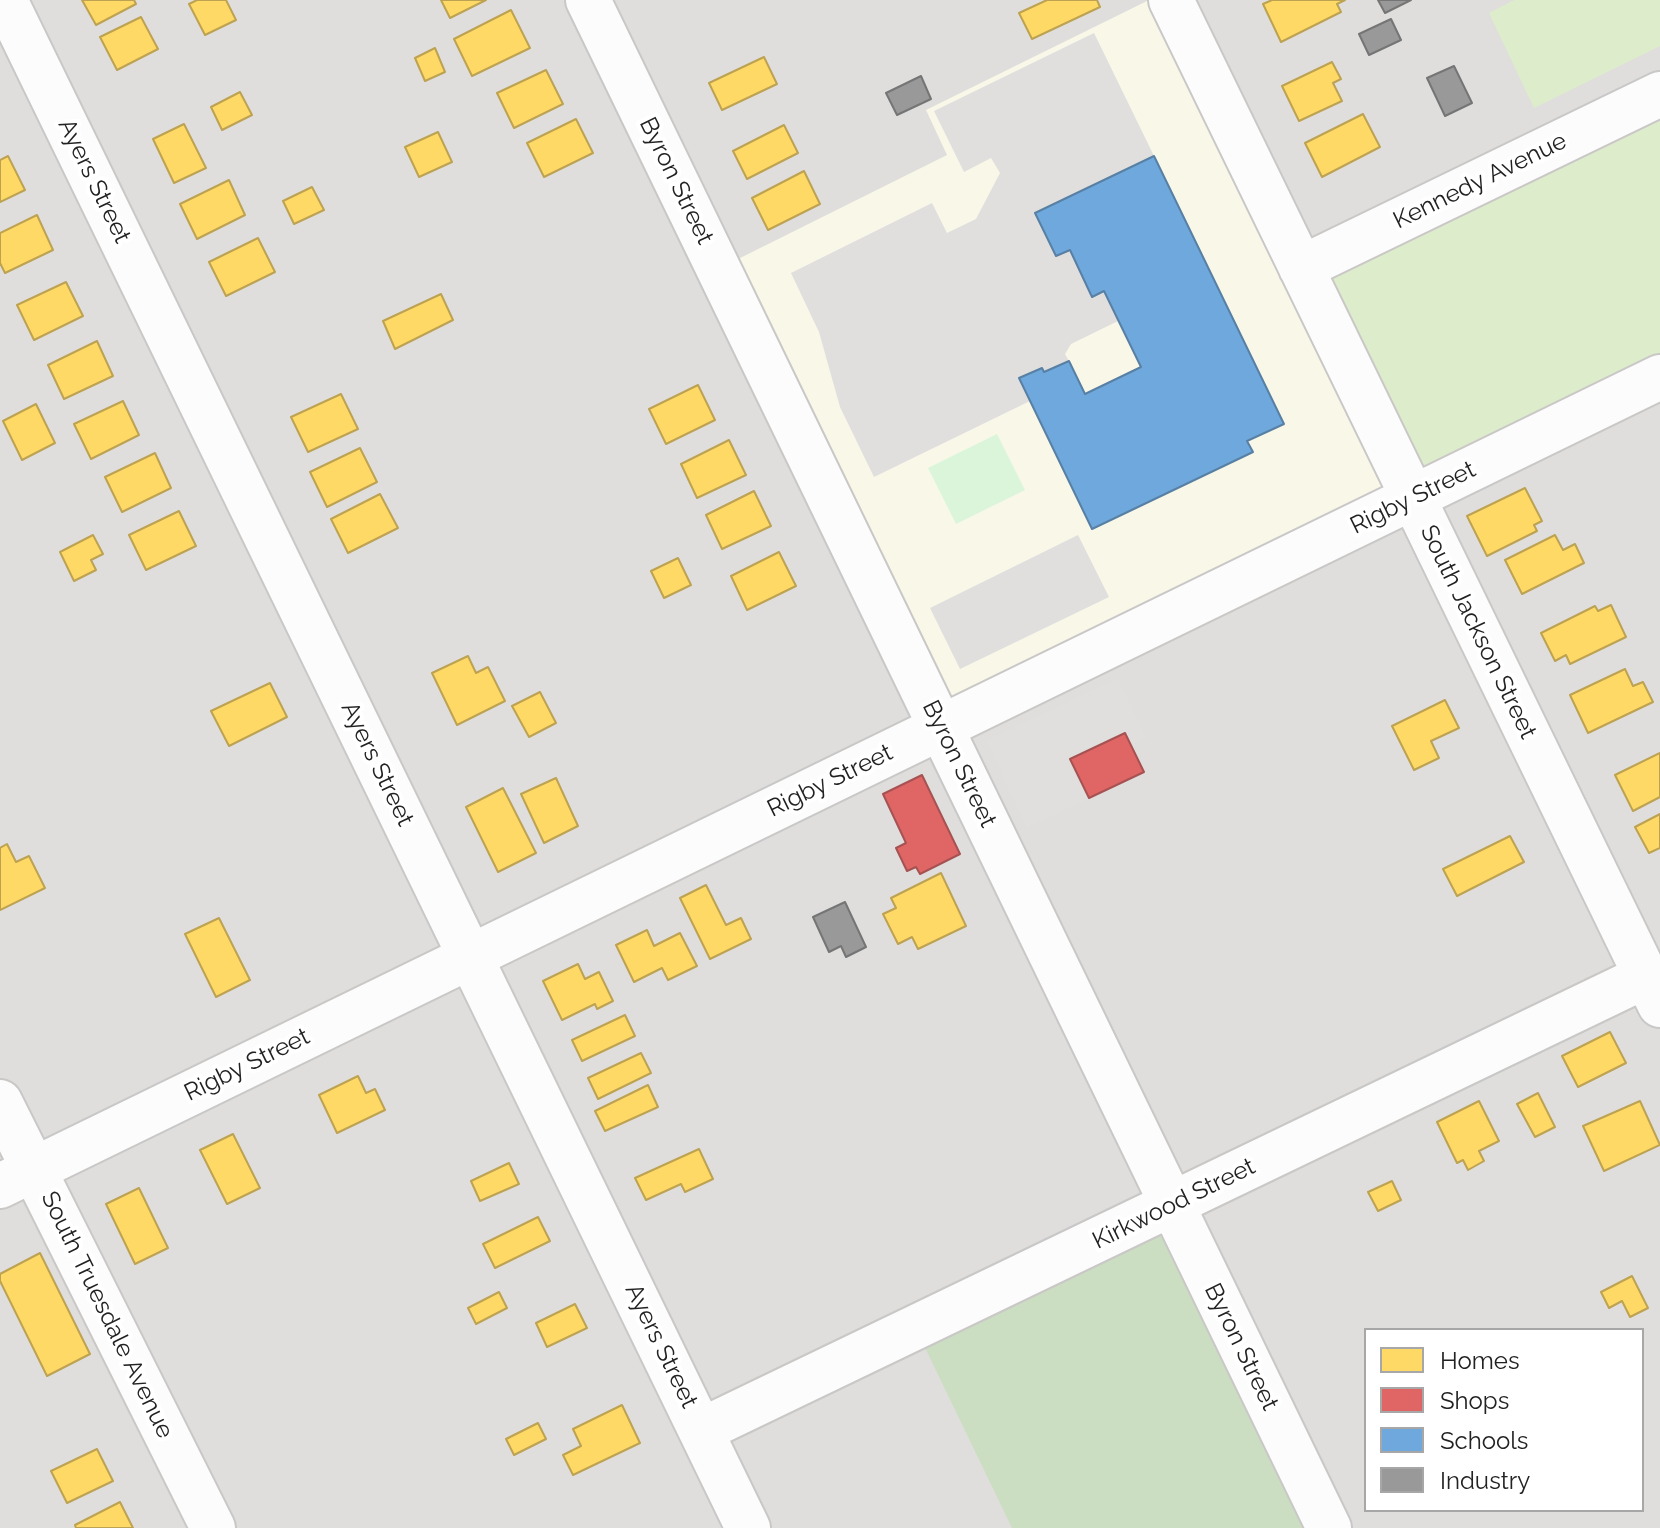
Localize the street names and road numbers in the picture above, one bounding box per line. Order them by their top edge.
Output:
street label: Byron Street [633,113,719,249]
street label: Ayers Street [52,114,136,248]
street label: Kennedy Avenue [1389,127,1571,235]
street label: Rigby Street [1346,455,1480,541]
street label: South Jackson Street [1414,520,1542,744]
street label: Byron Street [916,696,1002,832]
street label: Ayers Street [335,697,419,831]
street label: Rigby Street [763,738,897,824]
street label: Rigby Street [180,1022,314,1108]
street label: Kirkwood Street [1088,1152,1260,1256]
street label: South Truesdale Avenue [35,1187,179,1443]
street label: Ayers Street [619,1279,703,1413]
street label: Byron Street [1198,1279,1284,1415]

